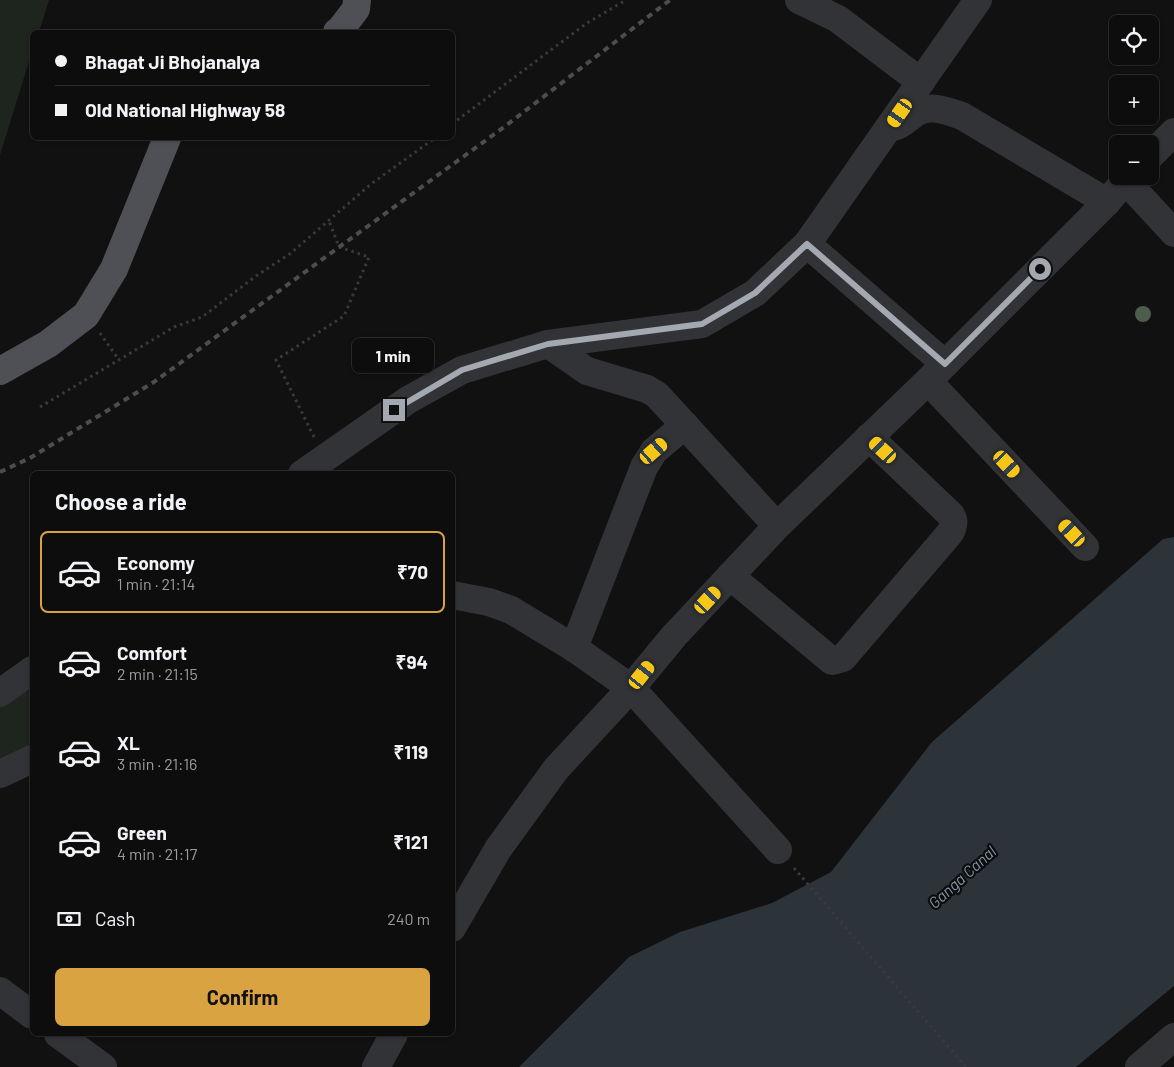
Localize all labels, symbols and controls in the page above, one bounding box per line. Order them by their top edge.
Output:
map controls [1109,15,1159,185]
button: locate [1109,15,1159,65]
text: Bhagat Ji Bhojanalya [85,50,260,73]
button: + [1109,75,1159,125]
car [885,96,914,130]
text: Old National Highway 58 [85,98,285,121]
button: − [1109,135,1159,185]
route start [1029,258,1051,280]
callout: 1 min [353,338,435,372]
text: 1 min [375,346,411,365]
route end [383,399,405,421]
car [866,434,899,466]
car [637,435,670,467]
car [991,448,1022,480]
text: Choose a ride [55,488,187,514]
car [1056,517,1087,549]
icon: car [57,550,102,595]
text: Economy [117,551,195,574]
text: ₹70 [397,560,428,583]
text: 1 min · 21:14 [117,574,195,593]
car [692,584,723,616]
icon: car [57,640,102,685]
text: Comfort [117,641,187,664]
text: ₹94 [396,650,428,673]
car [626,659,657,691]
text: 2 min · 21:15 [117,664,198,683]
icon: car [57,730,102,775]
text: XL [117,731,140,754]
text: ₹119 [393,740,428,763]
text: 3 min · 21:16 [117,754,197,773]
icon: car [57,820,102,865]
text: Green [117,821,167,844]
text: ₹121 [393,830,428,853]
water label: Ganga Canal [924,841,1000,912]
text: 4 min · 21:17 [117,844,197,863]
icon: cash [55,905,83,933]
text: Cash [95,907,136,930]
text: 240 m [387,909,430,928]
button: Confirm [55,968,430,1026]

